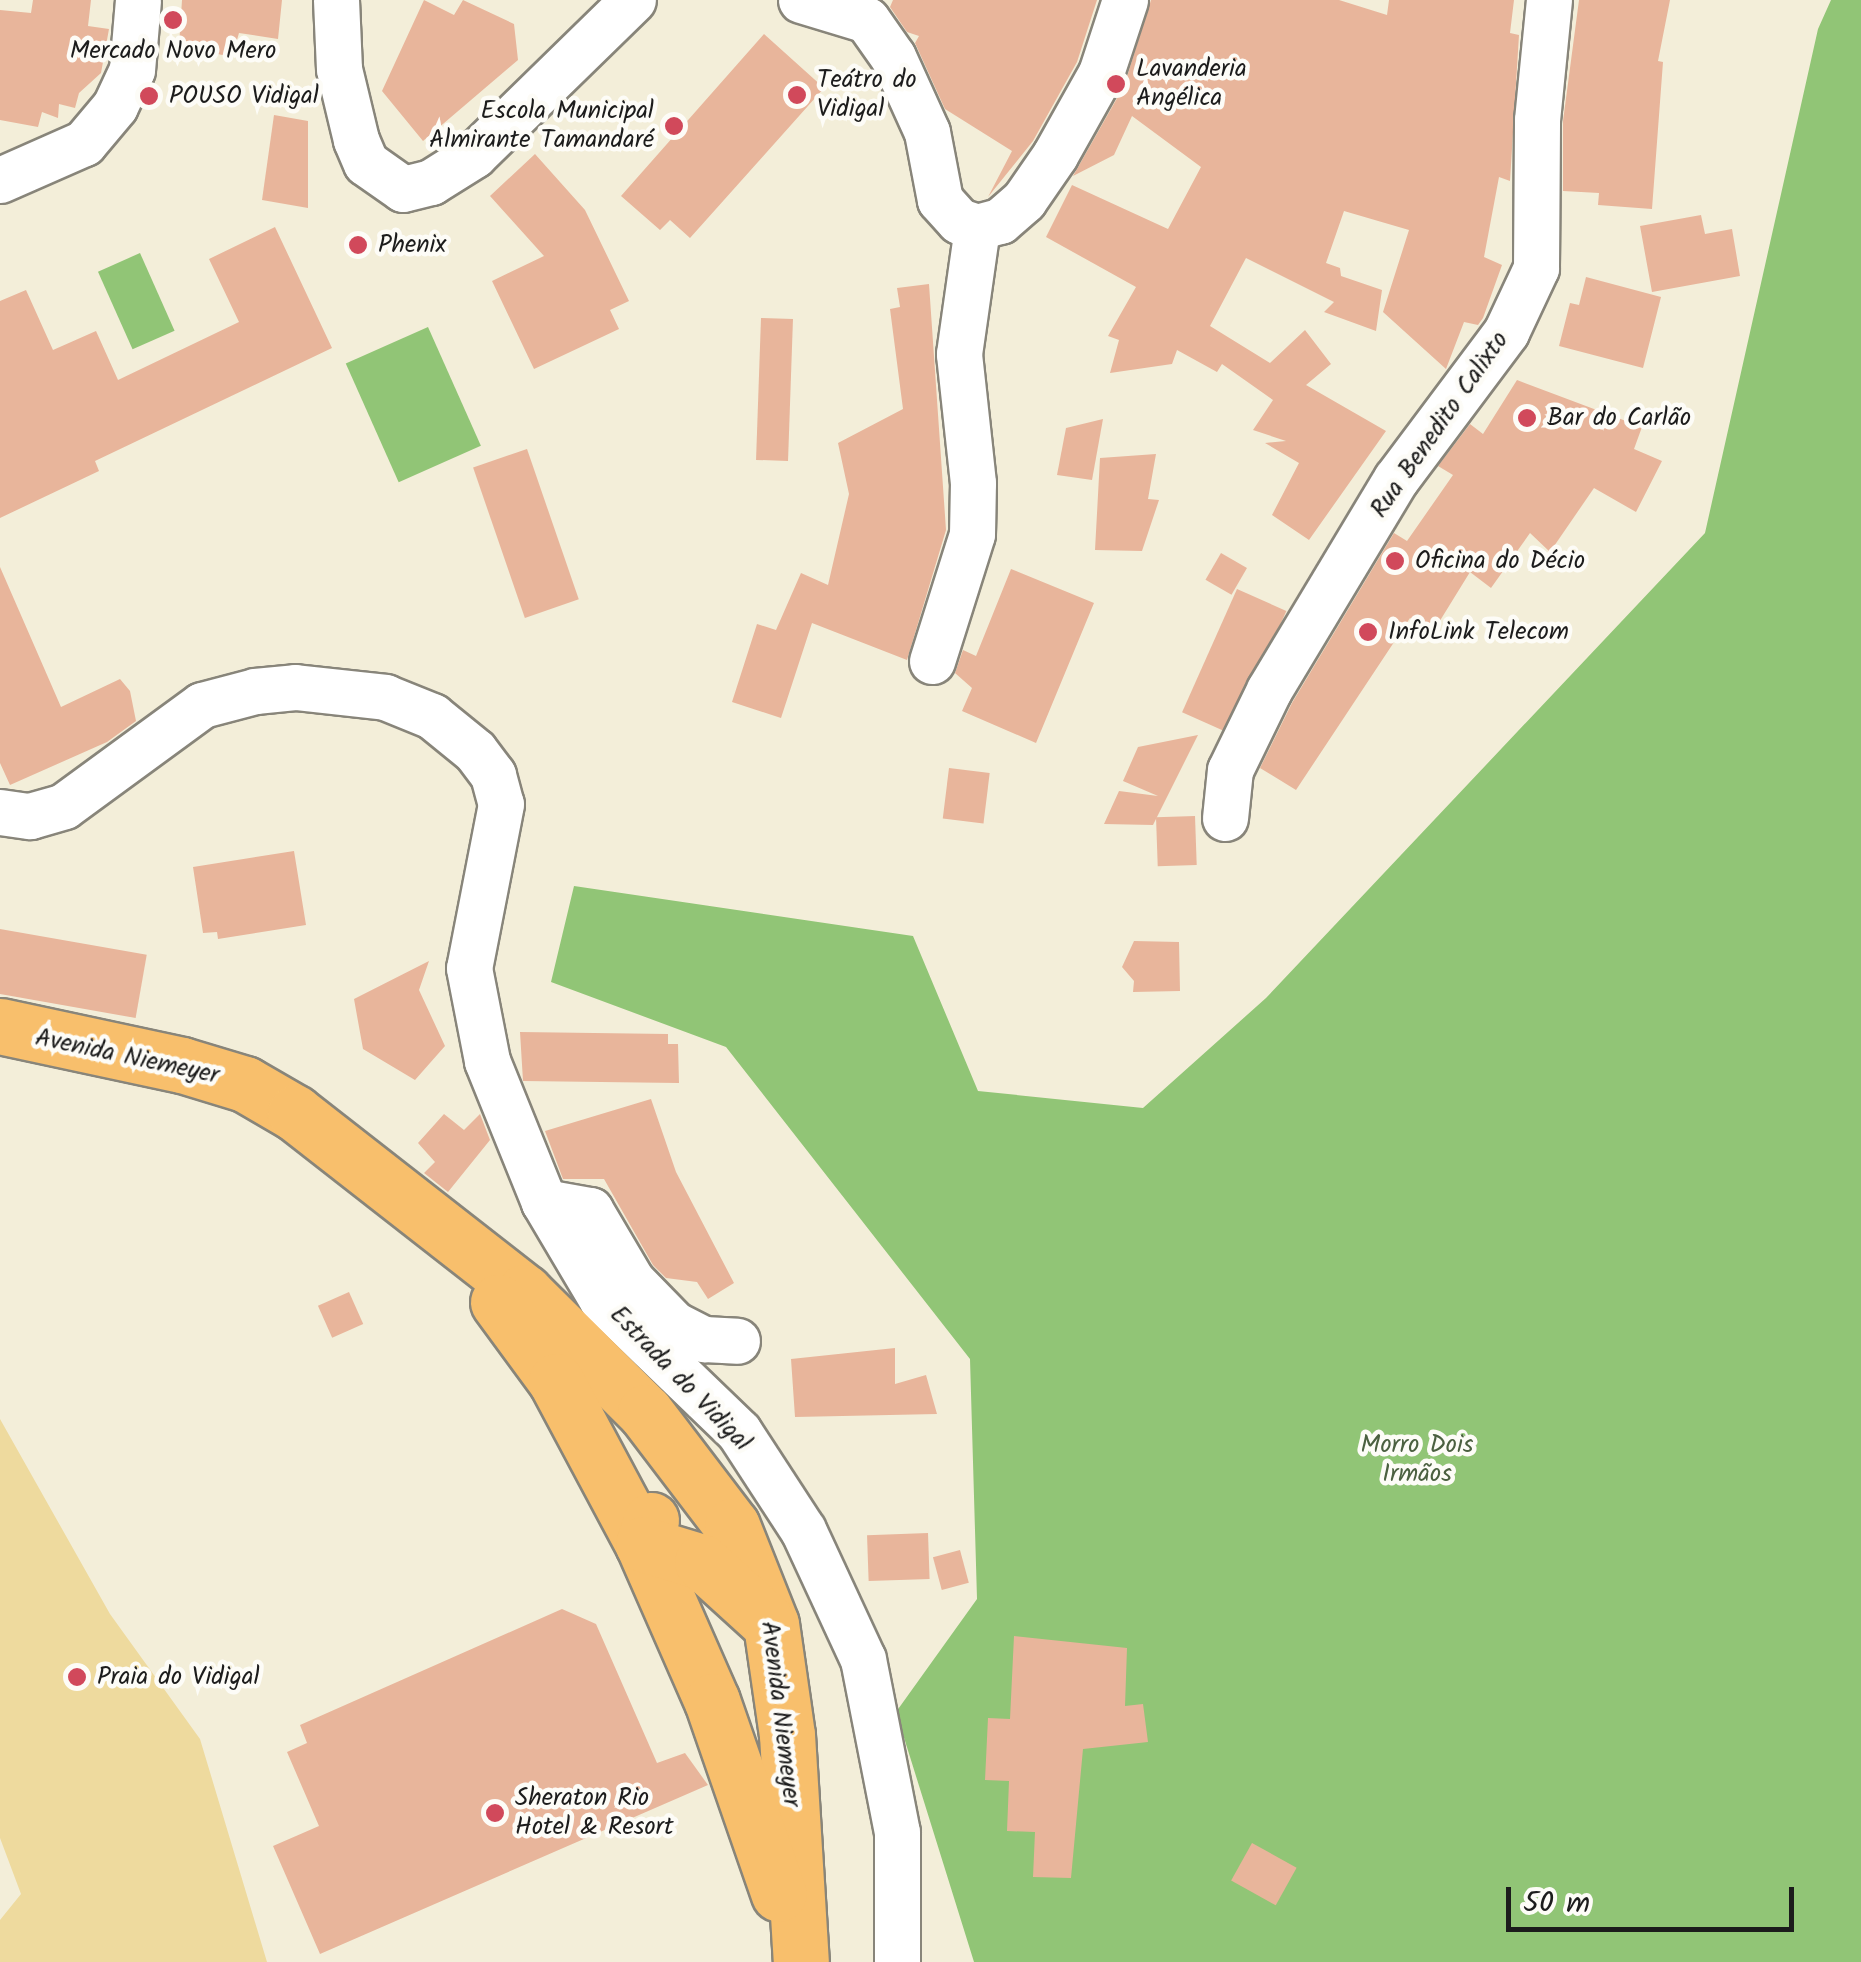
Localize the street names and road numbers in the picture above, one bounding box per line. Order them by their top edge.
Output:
street label: Rua Benedito Calixto [1365,326,1515,524]
street label: Avenida Niemeyer [32,1023,222,1091]
street label: Estrada do Vidigal [603,1300,757,1458]
street label: Avenida Niemeyer [754,1619,806,1809]

